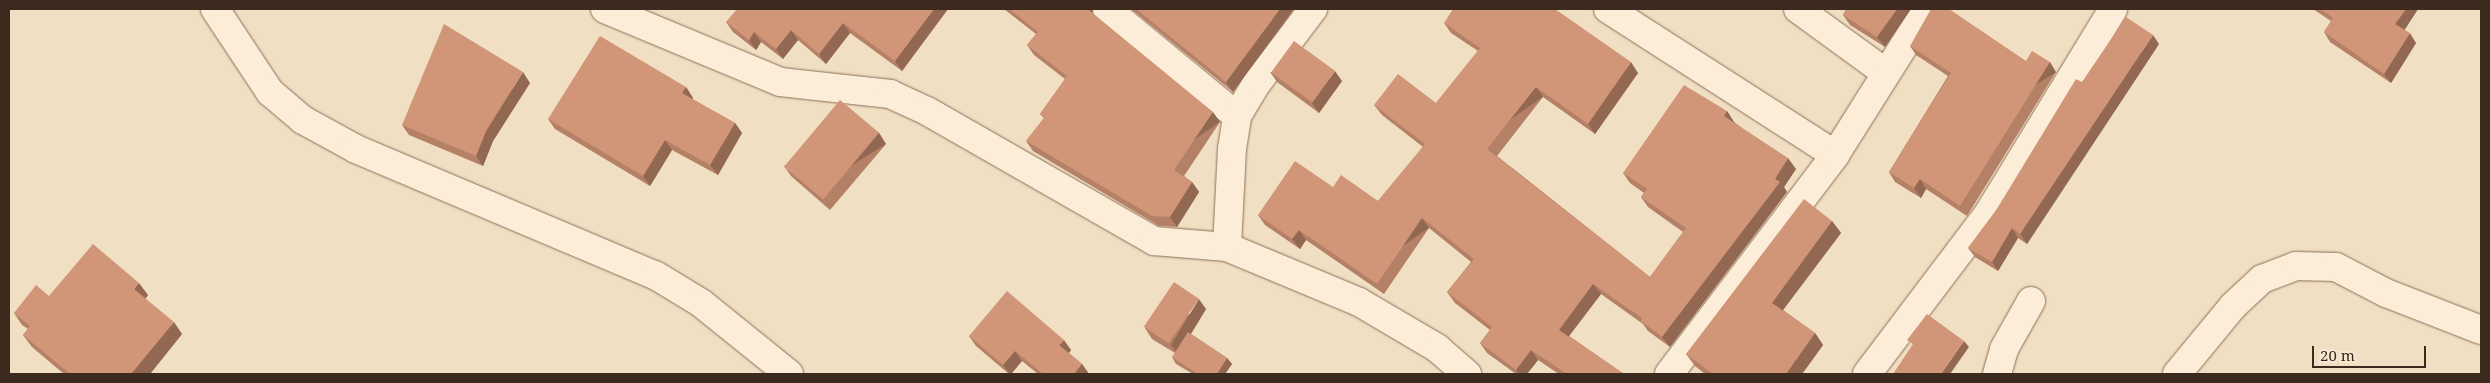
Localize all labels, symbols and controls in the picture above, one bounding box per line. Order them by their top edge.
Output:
scale bar [2315,336,2429,368]
text: 20 m [2320,345,2355,365]

